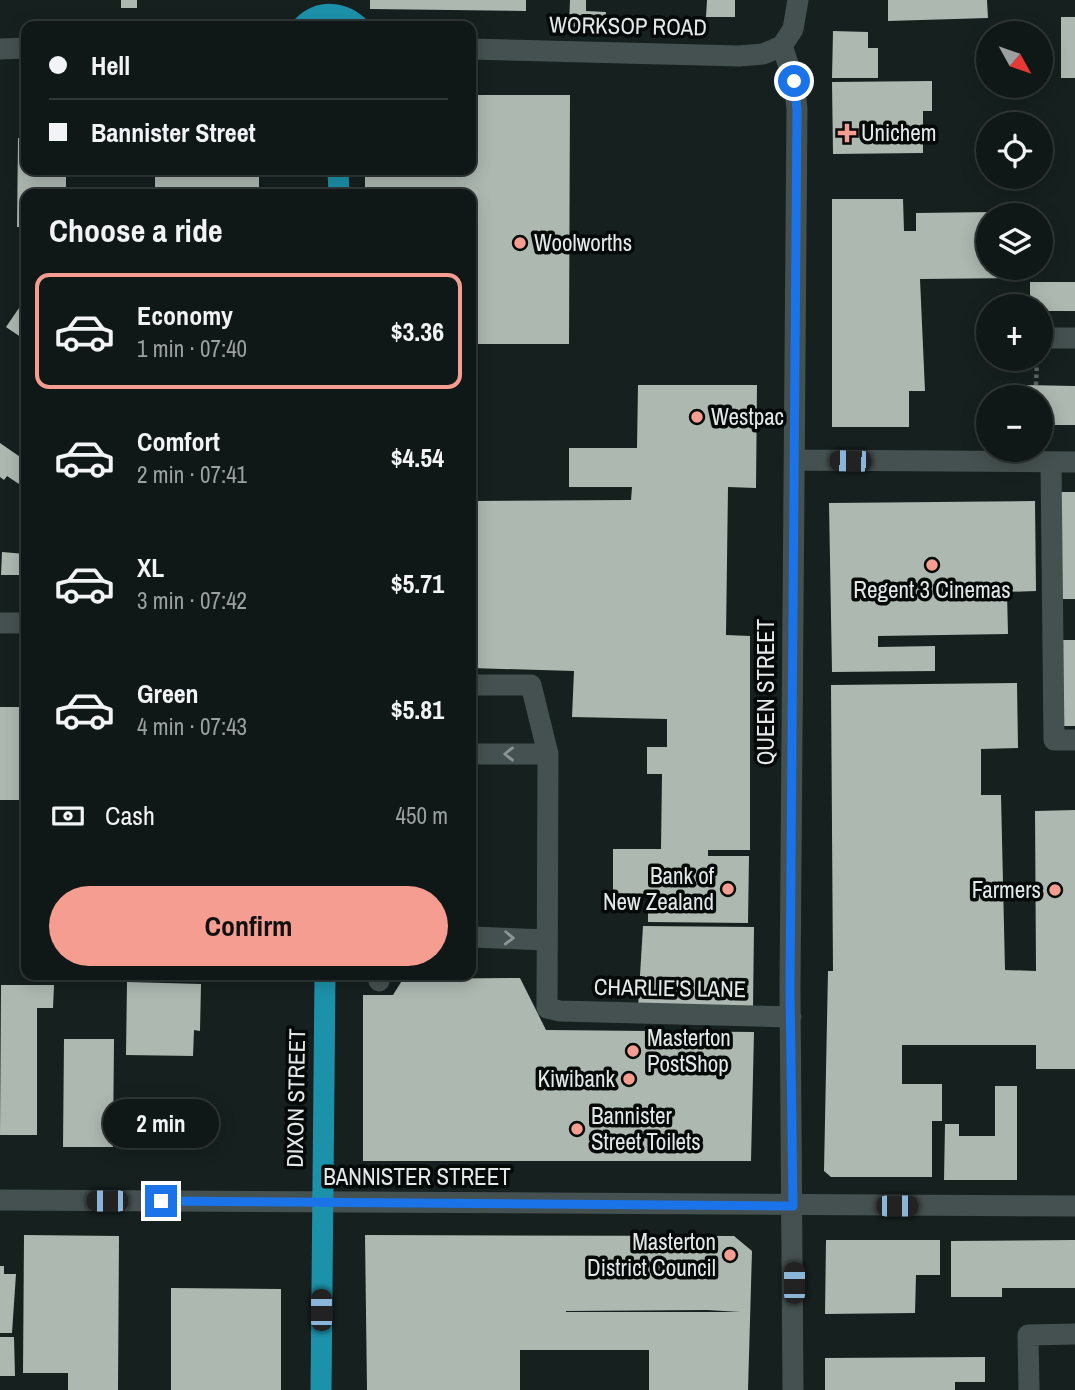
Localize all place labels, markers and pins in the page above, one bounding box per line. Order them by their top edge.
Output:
place label: Unichem [861,117,936,148]
marker: Unichem [839,125,855,141]
place label: Woolworths [534,227,632,258]
marker: Woolworths [512,235,528,251]
place label: Westpac [711,401,784,432]
marker: Westpac [689,409,705,425]
marker: Regent 3 Cinemas [924,557,940,573]
place label: Regent 3 Cinemas [853,574,1011,605]
place label: Bank of New Zealand [603,860,715,917]
place label: Farmers [972,874,1041,905]
marker: Bank of New Zealand [720,881,736,897]
marker: Farmers [1047,882,1063,898]
place label: Masterton PostShop [647,1022,731,1079]
marker: Masterton PostShop [625,1043,641,1059]
place label: Kiwibank [537,1063,616,1094]
marker: Kiwibank [621,1071,637,1087]
place label: Bannister Street Toilets [591,1100,701,1157]
marker: Bannister Street Toilets [569,1121,585,1137]
place label: Masterton District Council [587,1226,716,1283]
marker: Masterton District Council [722,1247,738,1263]

